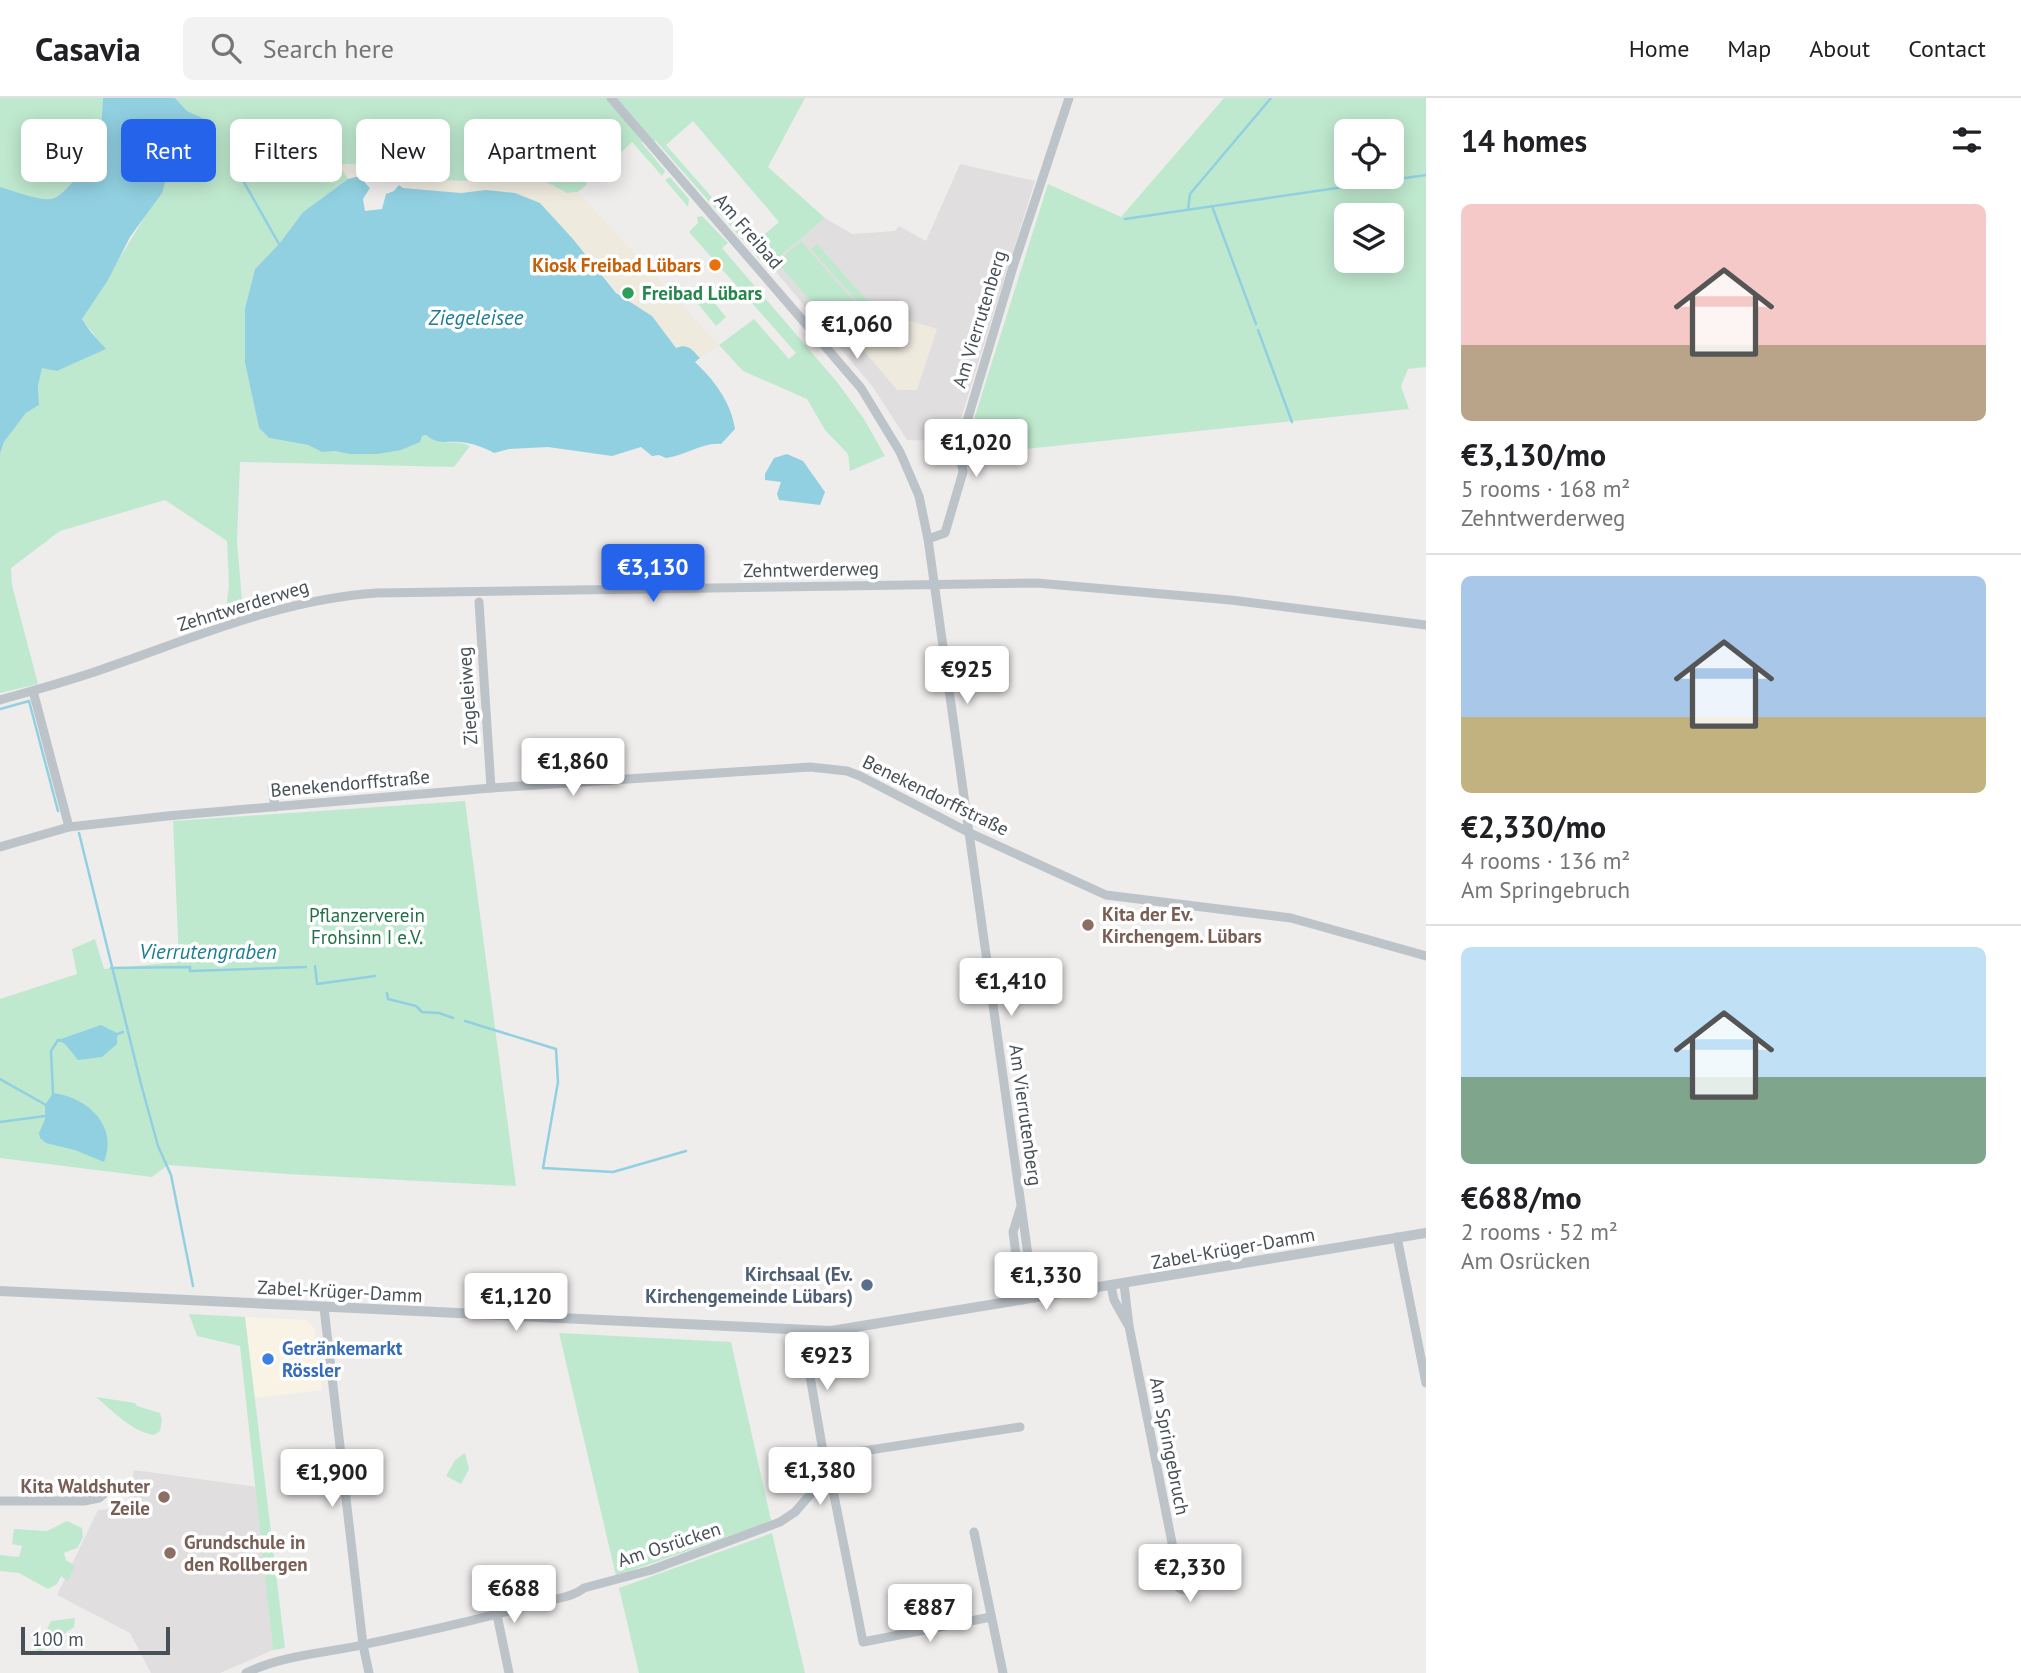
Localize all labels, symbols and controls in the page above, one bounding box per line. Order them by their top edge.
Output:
search box [183,17,673,80]
text: Casavia [35,27,141,70]
icon: search [207,29,245,67]
text: Search here [263,32,394,65]
text: Home [1629,33,1689,64]
text: Map [1727,33,1771,64]
text: About [1809,33,1870,64]
text: Contact [1908,33,1986,64]
chip: Buy [21,119,107,182]
chip: Rent [121,119,216,182]
chip: Filters [230,119,342,182]
chip: New [356,119,450,182]
chip: Apartment [464,119,621,182]
map controls [1334,119,1404,273]
button: locate [1334,119,1404,189]
text: 14 homes [1461,121,1587,160]
icon: filters [1948,121,1986,159]
street label: Am Freibad [710,188,788,274]
button: layers [1334,203,1404,273]
street label: Am Vierrutenberg [947,247,1011,391]
icon: home [1661,249,1787,375]
place label: Kiosk Freibad Lübars [532,253,701,277]
marker: Kiosk Freibad Lübars [707,257,723,273]
place label: Freibad Lübars [642,281,762,305]
marker: Freibad Lübars [620,285,636,301]
pin: €1,060 [800,302,914,361]
water label: Ziegeleisee [427,304,524,331]
text: €1,060 [821,309,893,338]
pin: €1,020 [919,420,1033,479]
text: €1,020 [940,427,1012,456]
text: €3,130/mo [1461,435,1606,474]
text: 5 rooms · 168 m² [1461,474,1630,503]
text: Zehntwerderweg [1461,503,1625,532]
pin: €3,130 [596,545,710,604]
text: €3,130 [617,552,689,581]
street label: Zehntwerderweg [743,556,879,582]
street label: Zehntwerderweg [175,574,311,636]
icon: home [1661,621,1787,747]
street label: Ziegeleiweg [452,646,482,746]
pin: €925 [926,646,1008,706]
text: €925 [941,654,993,683]
pin: €1,860 [516,738,630,798]
text: €1,860 [537,746,609,775]
street label: Benekendorffstraße [859,749,1013,841]
street label: Benekendorffstraße [269,764,431,802]
text: €2,330/mo [1461,807,1606,846]
text: 4 rooms · 136 m² [1461,846,1630,875]
text: Am Springebruch [1461,875,1630,904]
place label: Kita der Ev. Kirchengem. Lübars [1102,902,1262,948]
park label: Pflanzerverein Frohsinn I e.V. [309,903,425,949]
marker: Kita der Ev. Kirchengem. Lübars [1080,917,1096,933]
water label: Vierrutengraben [139,938,277,965]
pin: €1,410 [954,958,1068,1018]
text: €1,410 [975,966,1047,995]
icon: home [1661,992,1787,1118]
street label: Am Vierrutenberg [1004,1043,1048,1187]
text: €688/mo [1461,1178,1582,1217]
text: 2 rooms · 52 m² [1461,1217,1618,1246]
street label: Zabel-Krüger-Damm [1150,1222,1316,1274]
text: Am Osrücken [1461,1246,1590,1275]
pin: €1,330 [989,1252,1103,1312]
text: €1,330 [1010,1260,1082,1289]
place label: Kirchsaal (Ev. Kirchengemeinde Lübars) [645,1262,853,1308]
pin: €1,120 [459,1274,573,1333]
street label: Zabel-Krüger-Damm [257,1275,423,1307]
marker: Kirchsaal (Ev. Kirchengemeinde Lübars) [859,1277,875,1293]
text: €1,120 [480,1281,552,1310]
pin: €923 [786,1332,868,1392]
place label: Getränkemarkt Rössler [282,1336,403,1382]
text: €923 [801,1340,853,1369]
marker: Getränkemarkt Rössler [260,1351,276,1367]
street label: Am Springebruch [1145,1375,1195,1517]
pin: €1,380 [763,1448,877,1507]
pin: €1,900 [275,1450,389,1509]
text: €1,380 [784,1455,856,1484]
text: €1,900 [296,1457,368,1486]
place label: Kita Waldshuter Zeile [21,1474,150,1520]
marker: Kita Waldshuter Zeile [156,1489,172,1505]
street label: Am Osrücken [614,1516,724,1572]
place label: Grundschule in den Rollbergen [184,1530,308,1576]
pin: €2,330 [1133,1544,1247,1604]
marker: Grundschule in den Rollbergen [162,1545,178,1561]
text: €2,330 [1154,1552,1226,1581]
pin: €688 [473,1566,555,1625]
text: €688 [488,1573,540,1602]
pin: €887 [889,1584,971,1644]
text: €887 [904,1592,956,1621]
scale bar [21,1624,170,1656]
text: 100 m [32,1627,84,1651]

